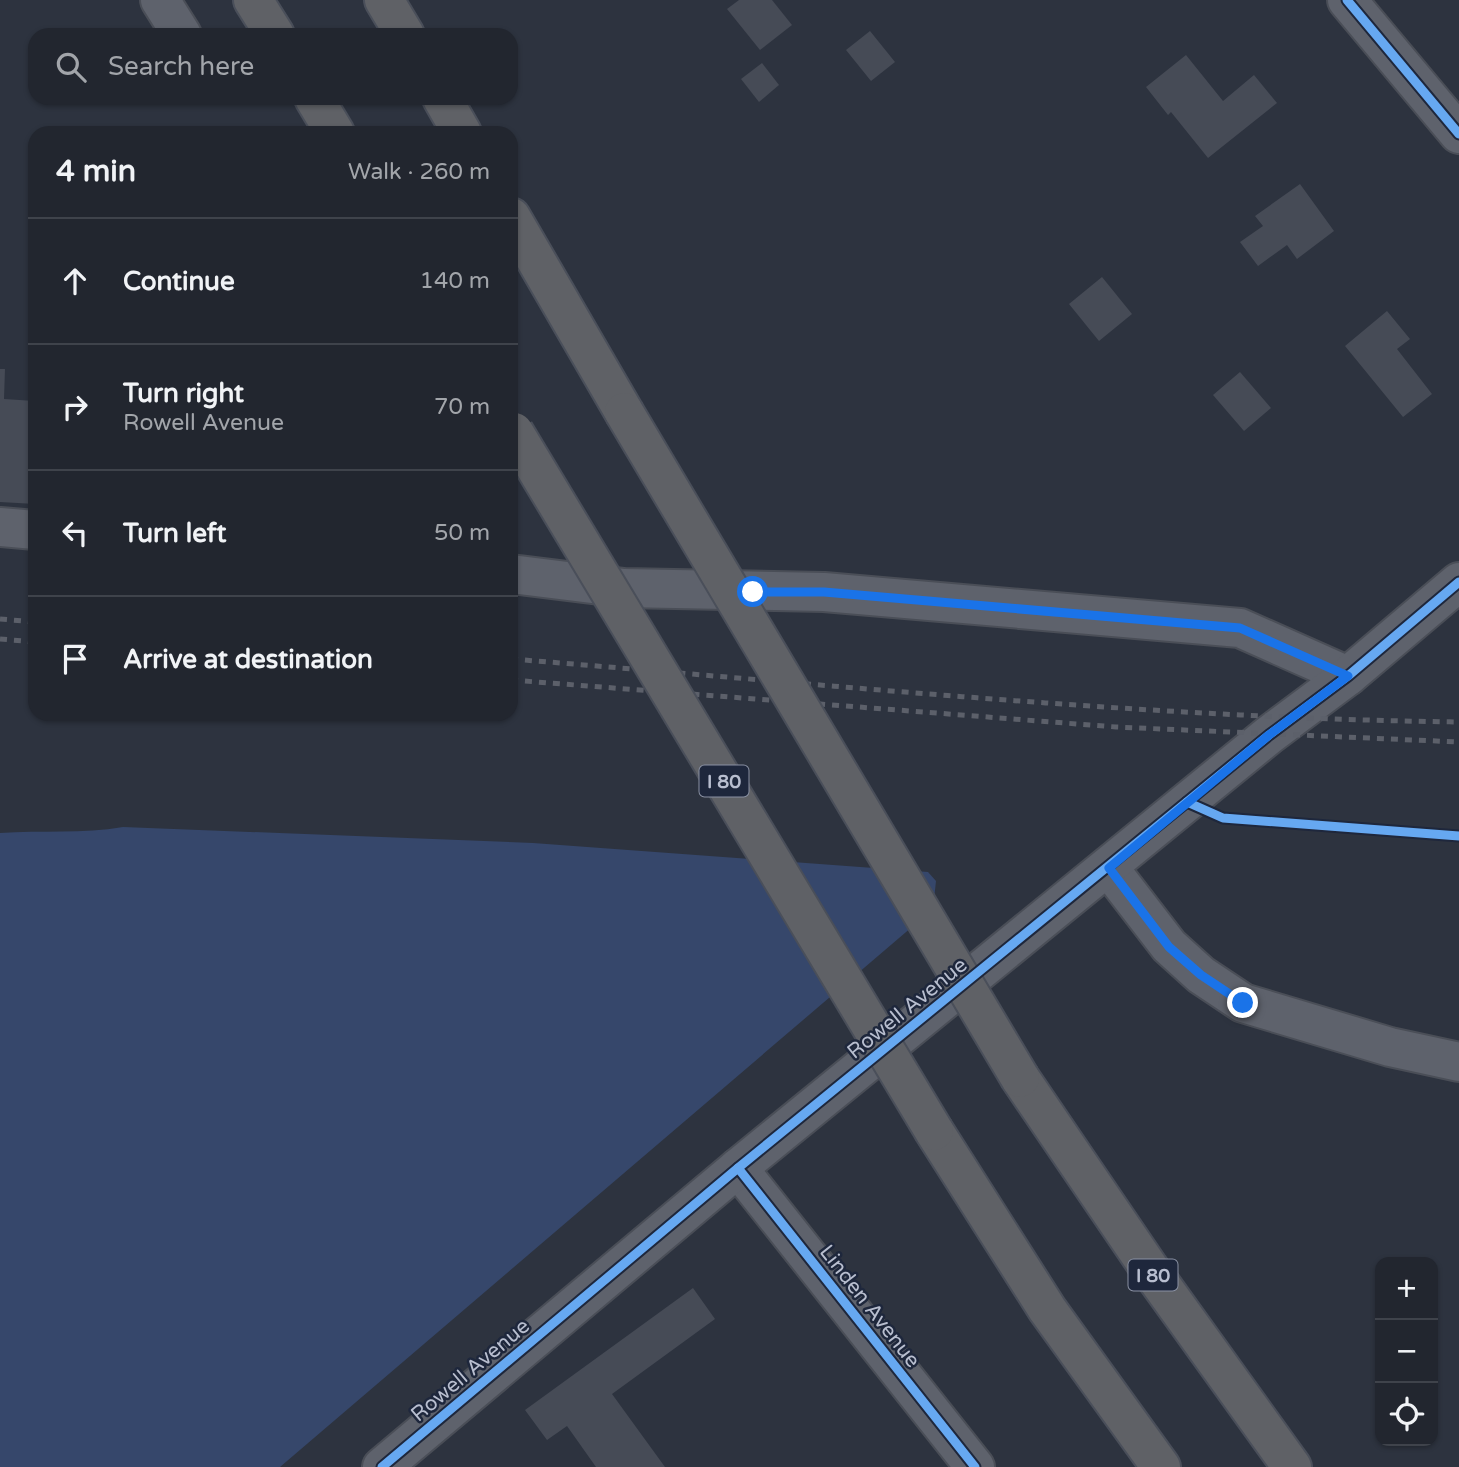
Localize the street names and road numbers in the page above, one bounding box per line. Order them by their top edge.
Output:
road number: I 80 [700,766,748,796]
street label: Rowell Avenue [842,952,972,1064]
street label: Linden Avenue [814,1240,925,1373]
road number: I 80 [1128,1260,1178,1290]
street label: Rowell Avenue [406,1313,535,1427]

